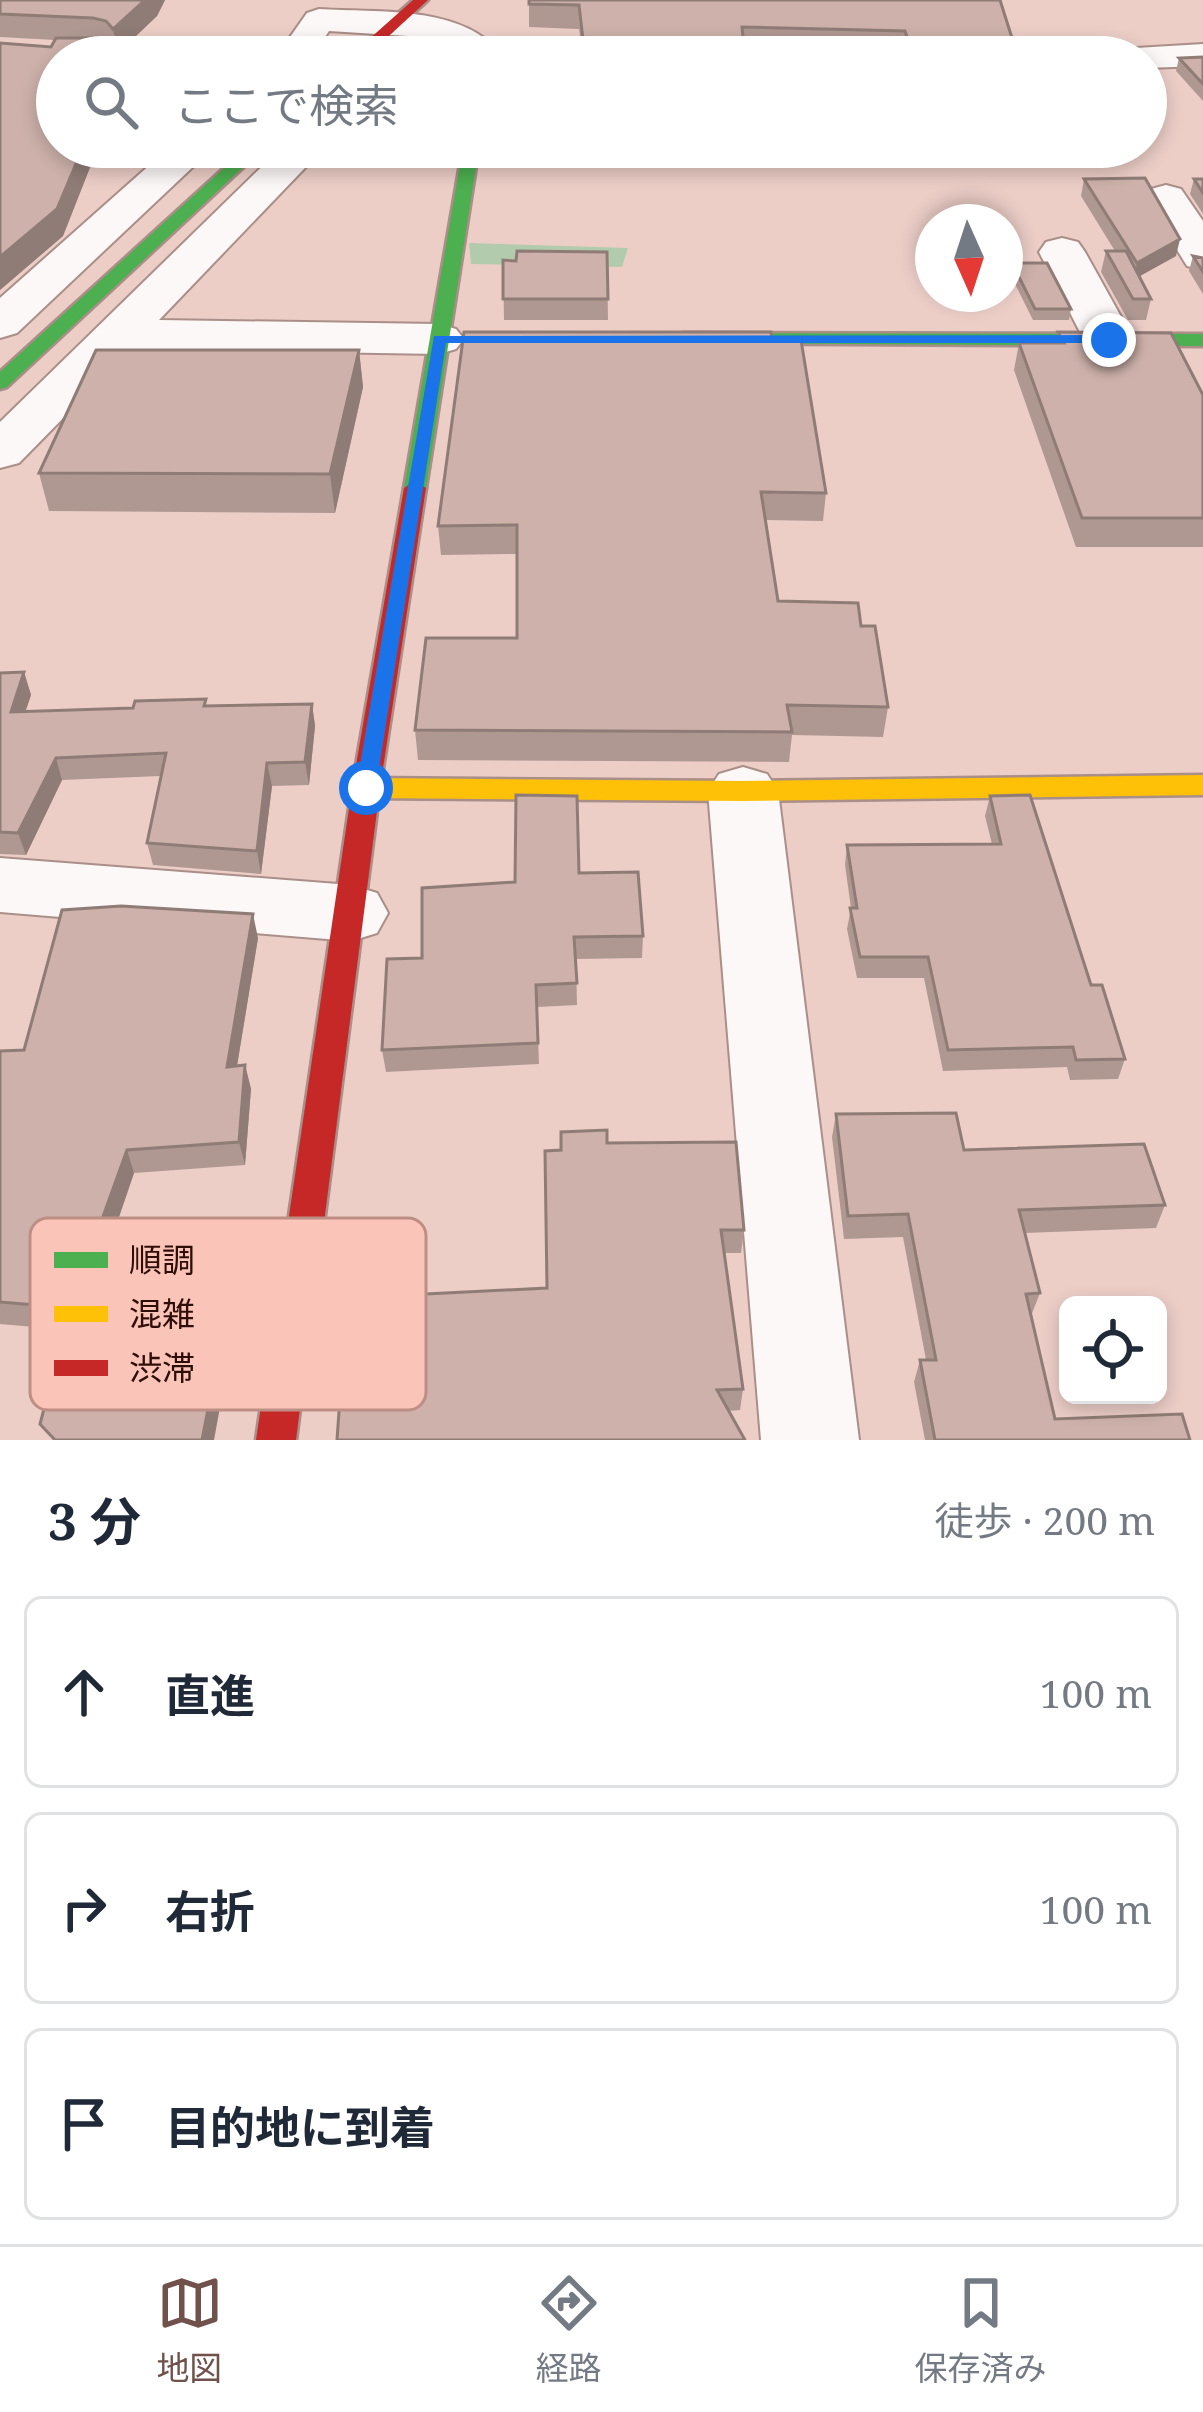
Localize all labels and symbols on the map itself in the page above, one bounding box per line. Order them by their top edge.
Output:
north arrow [915,204,1023,312]
route end [1082,313,1136,367]
route start [339,761,393,815]
legend [30,1218,426,1410]
text: 順調 [129,1237,195,1282]
text: 混雑 [129,1291,195,1336]
text: 渋滞 [129,1345,195,1390]

